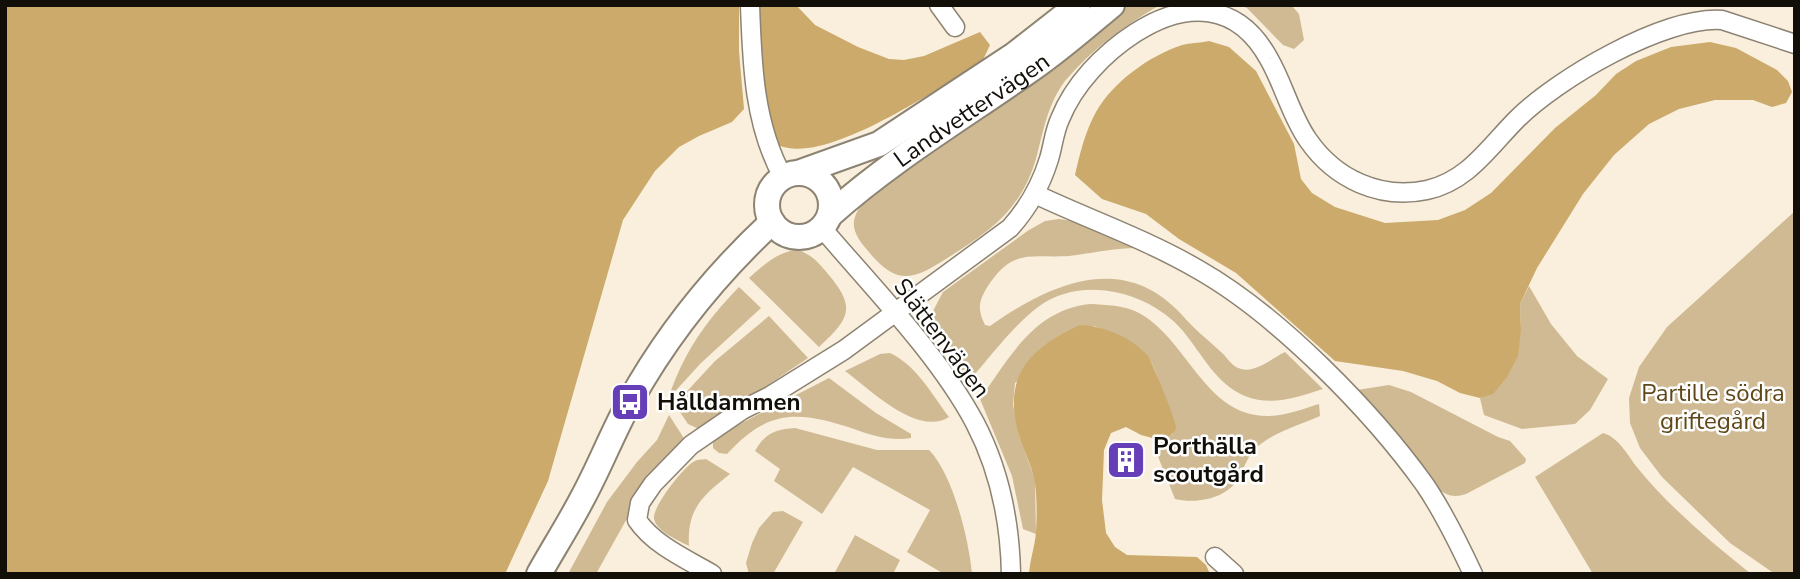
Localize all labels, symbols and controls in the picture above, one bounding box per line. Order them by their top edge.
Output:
street label: Landvettervägen [887,45,1056,175]
street label: Slättenvägen [886,271,998,405]
park label: Partille södra griftegård [1641,377,1785,437]
bus stop icon: Hålldammen [609,381,651,423]
place label: Hålldammen [657,386,801,418]
place label: Porthälla scoutgård [1153,430,1264,490]
building icon: Porthälla scoutgård [1105,439,1147,481]

